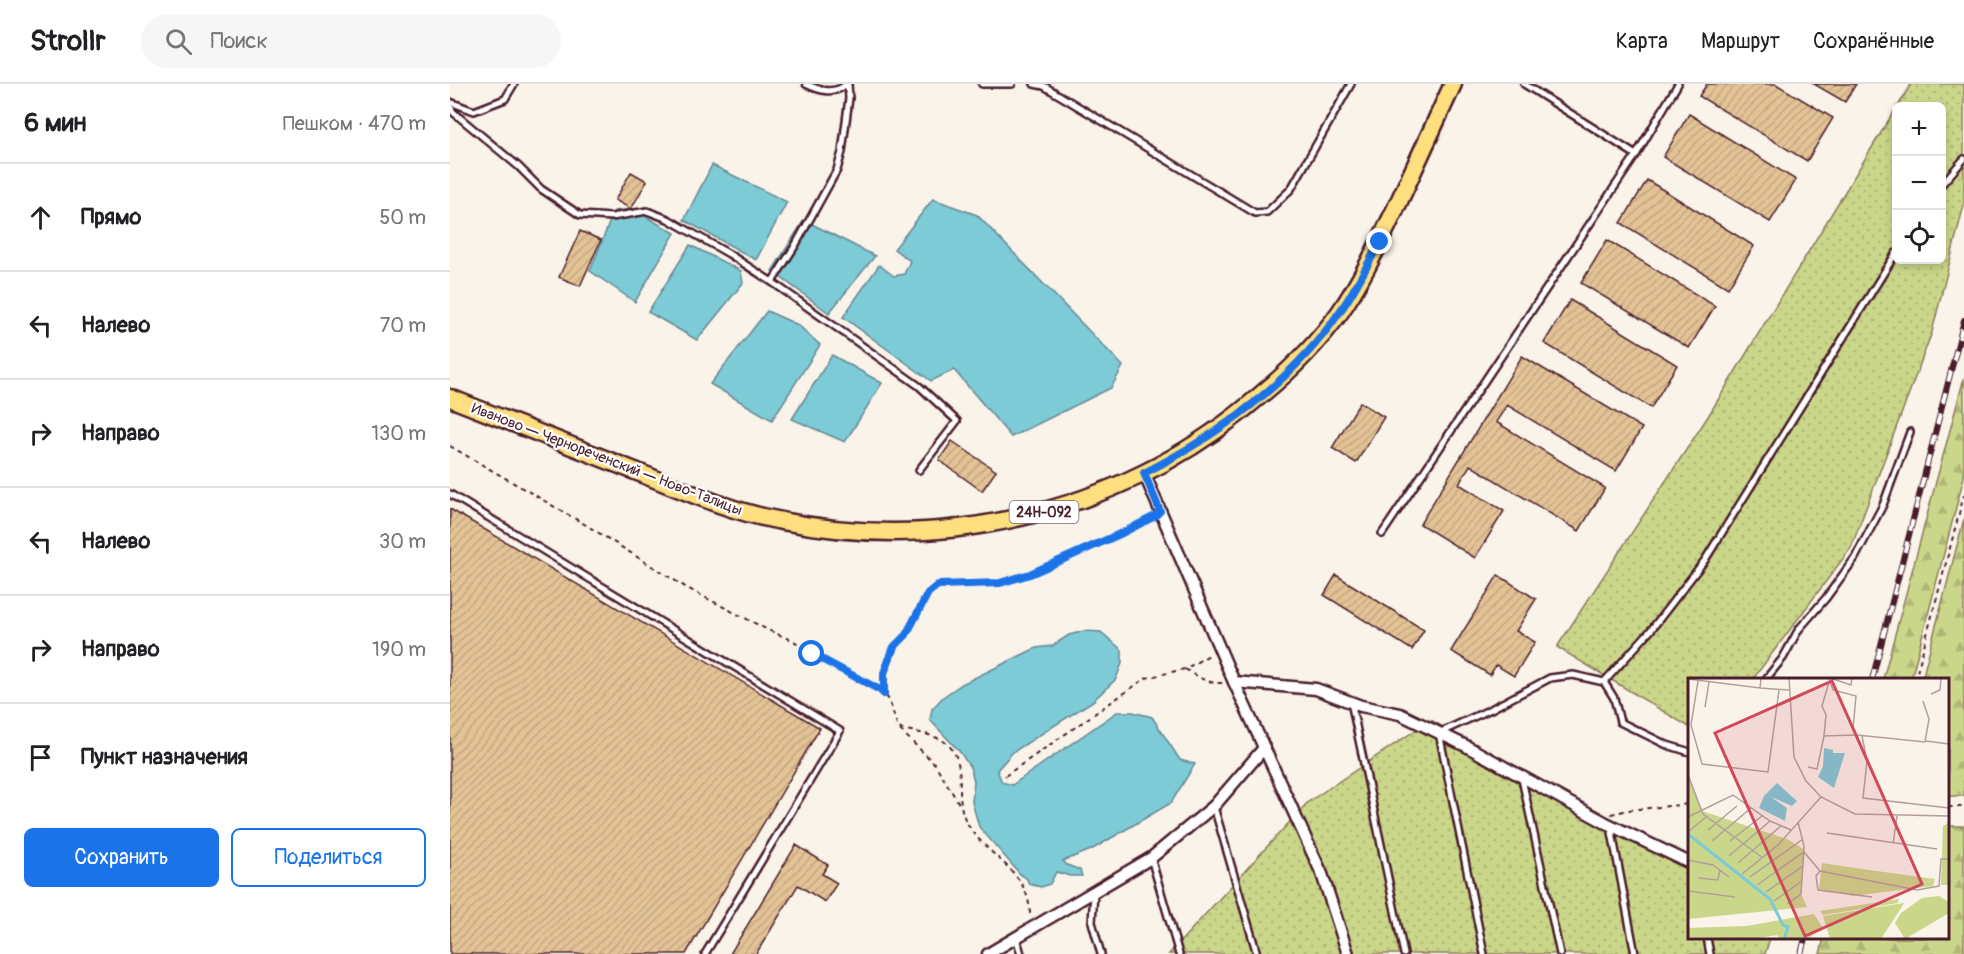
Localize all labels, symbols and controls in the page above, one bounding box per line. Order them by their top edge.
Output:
search box [141,14,561,68]
text: Strollr [30,24,105,59]
icon: search [162,25,195,58]
text: Поиск [210,27,268,55]
text: Карта [1616,28,1668,55]
text: Маршрут [1701,28,1780,55]
text: Сохранённые [1813,28,1934,55]
map controls [1892,102,1946,264]
button: + [1892,102,1946,156]
text: 6 мин [24,107,86,139]
text: Пешком · 470 m [283,111,426,136]
button: − [1892,156,1946,210]
icon: ahead [24,201,57,234]
text: Прямо [81,203,141,231]
text: 50 m [379,205,426,230]
button: locate [1892,210,1946,264]
route end [1366,228,1392,254]
icon: left [24,309,57,342]
text: Налево [81,311,150,339]
text: 70 m [380,313,426,338]
street label: Иваново — Чернореченский — Ново-Талицы [469,399,745,520]
icon: right [24,417,57,450]
text: Направо [81,419,160,447]
text: 130 m [371,421,426,446]
road number: 24Н-092 [1010,501,1078,523]
icon: left [24,525,57,558]
text: Налево [81,527,150,555]
text: 30 m [379,529,426,554]
icon: right [24,633,57,666]
text: Направо [81,635,160,663]
text: 190 m [372,637,426,662]
route start [798,640,824,666]
inset map [1688,678,1949,939]
icon: arrive [24,741,57,774]
text: Пункт назначения [81,743,248,771]
button: Сохранить [24,828,219,887]
button: Поделиться [231,828,426,887]

